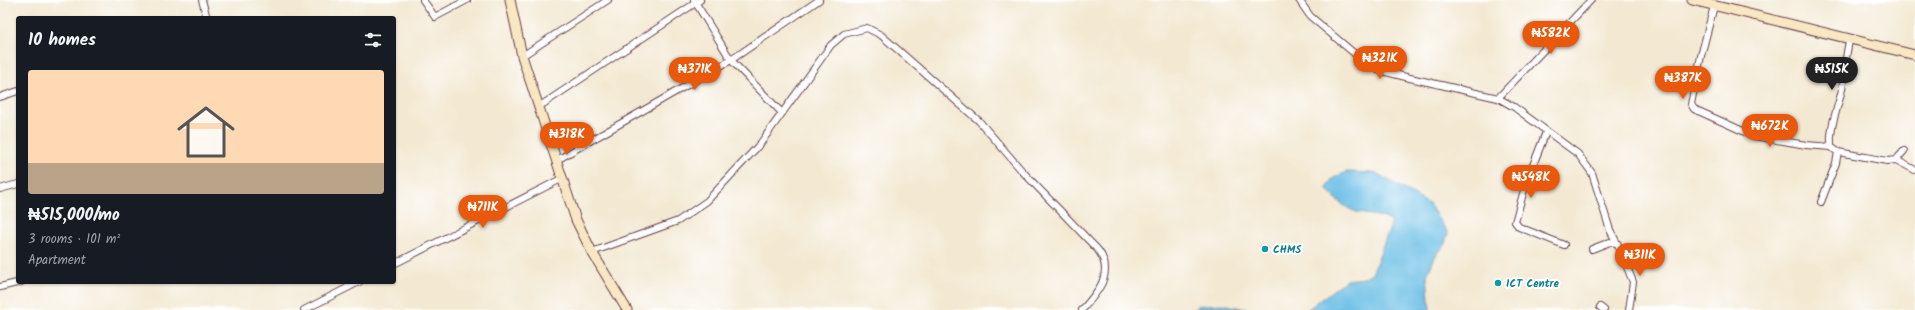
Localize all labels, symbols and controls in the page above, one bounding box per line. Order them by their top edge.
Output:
pin: ₦582K [1523,21,1579,55]
text: ₦582K [1531,23,1571,44]
text: 10 homes [28,27,96,54]
icon: filters [362,29,384,51]
pin: ₦321K [1352,46,1408,80]
text: ₦321K [1362,48,1398,69]
pin: ₦371K [667,57,723,91]
pin: ₦515K [1804,57,1860,91]
text: ₦371K [678,59,712,80]
text: ₦515K [1815,59,1849,80]
pin: ₦387K [1655,66,1711,100]
text: ₦387K [1664,68,1702,89]
icon: home [170,96,242,168]
pin: ₦672K [1742,114,1798,148]
text: ₦672K [1751,116,1789,137]
pin: ₦318K [539,122,595,156]
text: ₦318K [549,124,585,145]
pin: ₦548K [1503,165,1559,199]
text: ₦548K [1512,167,1550,188]
pin: ₦711K [455,195,511,229]
text: ₦711K [467,197,499,218]
text: ₦515,000/mo [28,202,120,229]
text: 3 rooms · 101 m² [28,229,120,250]
place label: CHMS [1273,241,1302,259]
pin: ₦311K [1612,243,1668,277]
marker: CHMS [1260,244,1270,254]
text: ₦311K [1624,245,1656,266]
text: Apartment [28,250,86,271]
place label: ICT Centre [1506,275,1560,293]
marker: ICT Centre [1493,278,1503,288]

